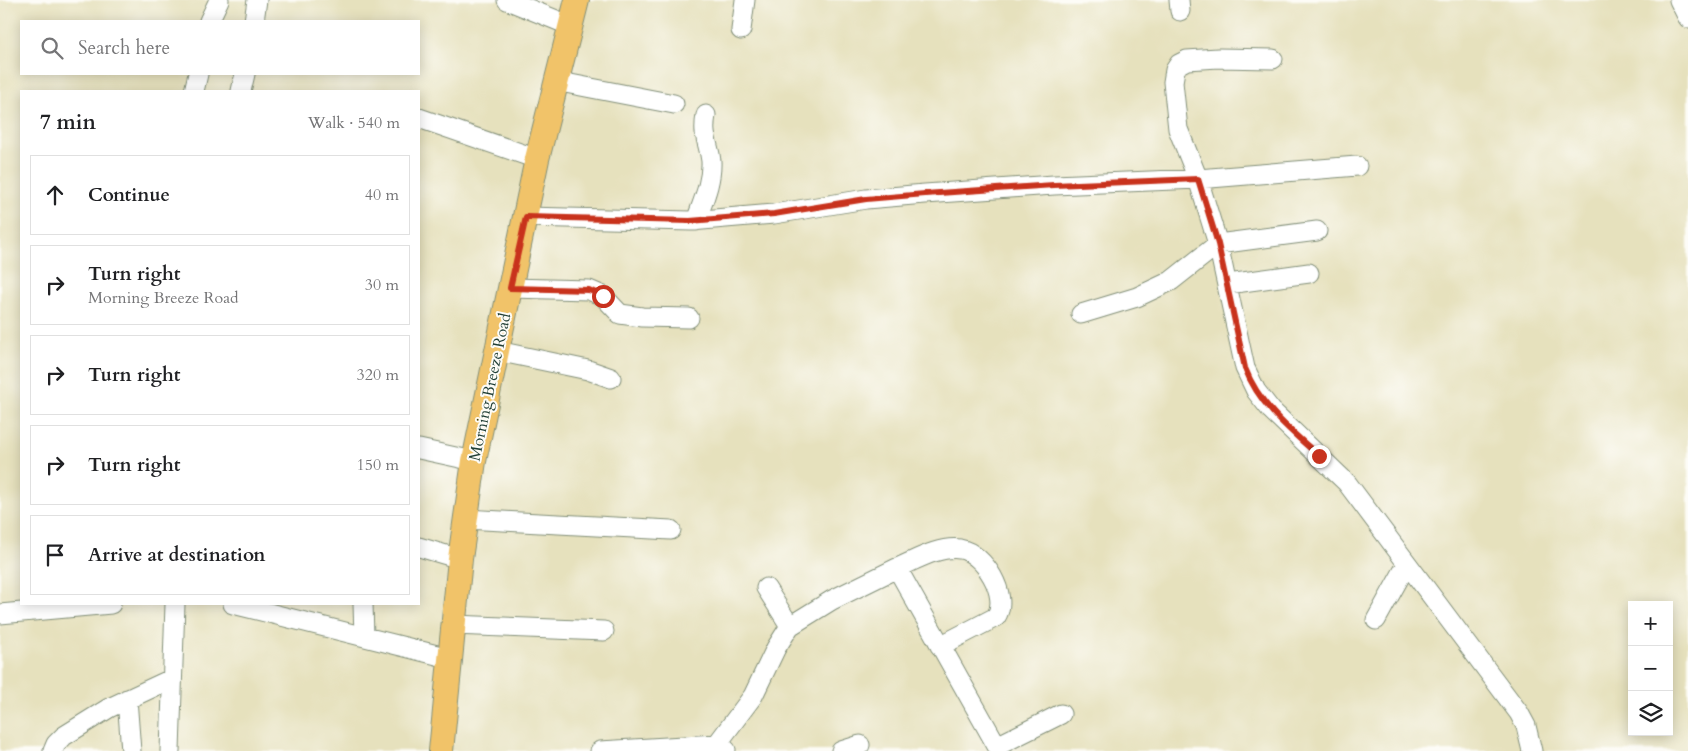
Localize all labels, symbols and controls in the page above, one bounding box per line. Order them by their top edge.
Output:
search box [20,20,420,75]
icon: search [38,34,66,62]
text: Search here [78,35,170,61]
text: 7 min [40,108,96,137]
text: Walk · 540 m [308,112,400,134]
icon: ahead [41,181,69,209]
text: Continue [88,182,170,208]
text: 40 m [365,184,399,206]
text: Turn right [88,261,180,287]
icon: right [41,271,69,299]
text: 30 m [365,274,399,296]
route start [592,285,615,308]
text: Morning Breeze Road [88,287,239,309]
street label: Morning Breeze Road [464,311,517,463]
icon: right [41,361,69,389]
text: Turn right [88,362,180,388]
text: 320 m [357,364,399,386]
route end [1308,445,1331,468]
icon: right [41,451,69,479]
text: Turn right [88,452,180,478]
text: 150 m [357,454,399,476]
icon: arrive [41,541,69,569]
text: Arrive at destination [88,542,265,568]
map controls [1628,601,1673,736]
button: + [1628,601,1673,646]
button: − [1628,646,1673,691]
button: layers [1628,691,1673,736]

